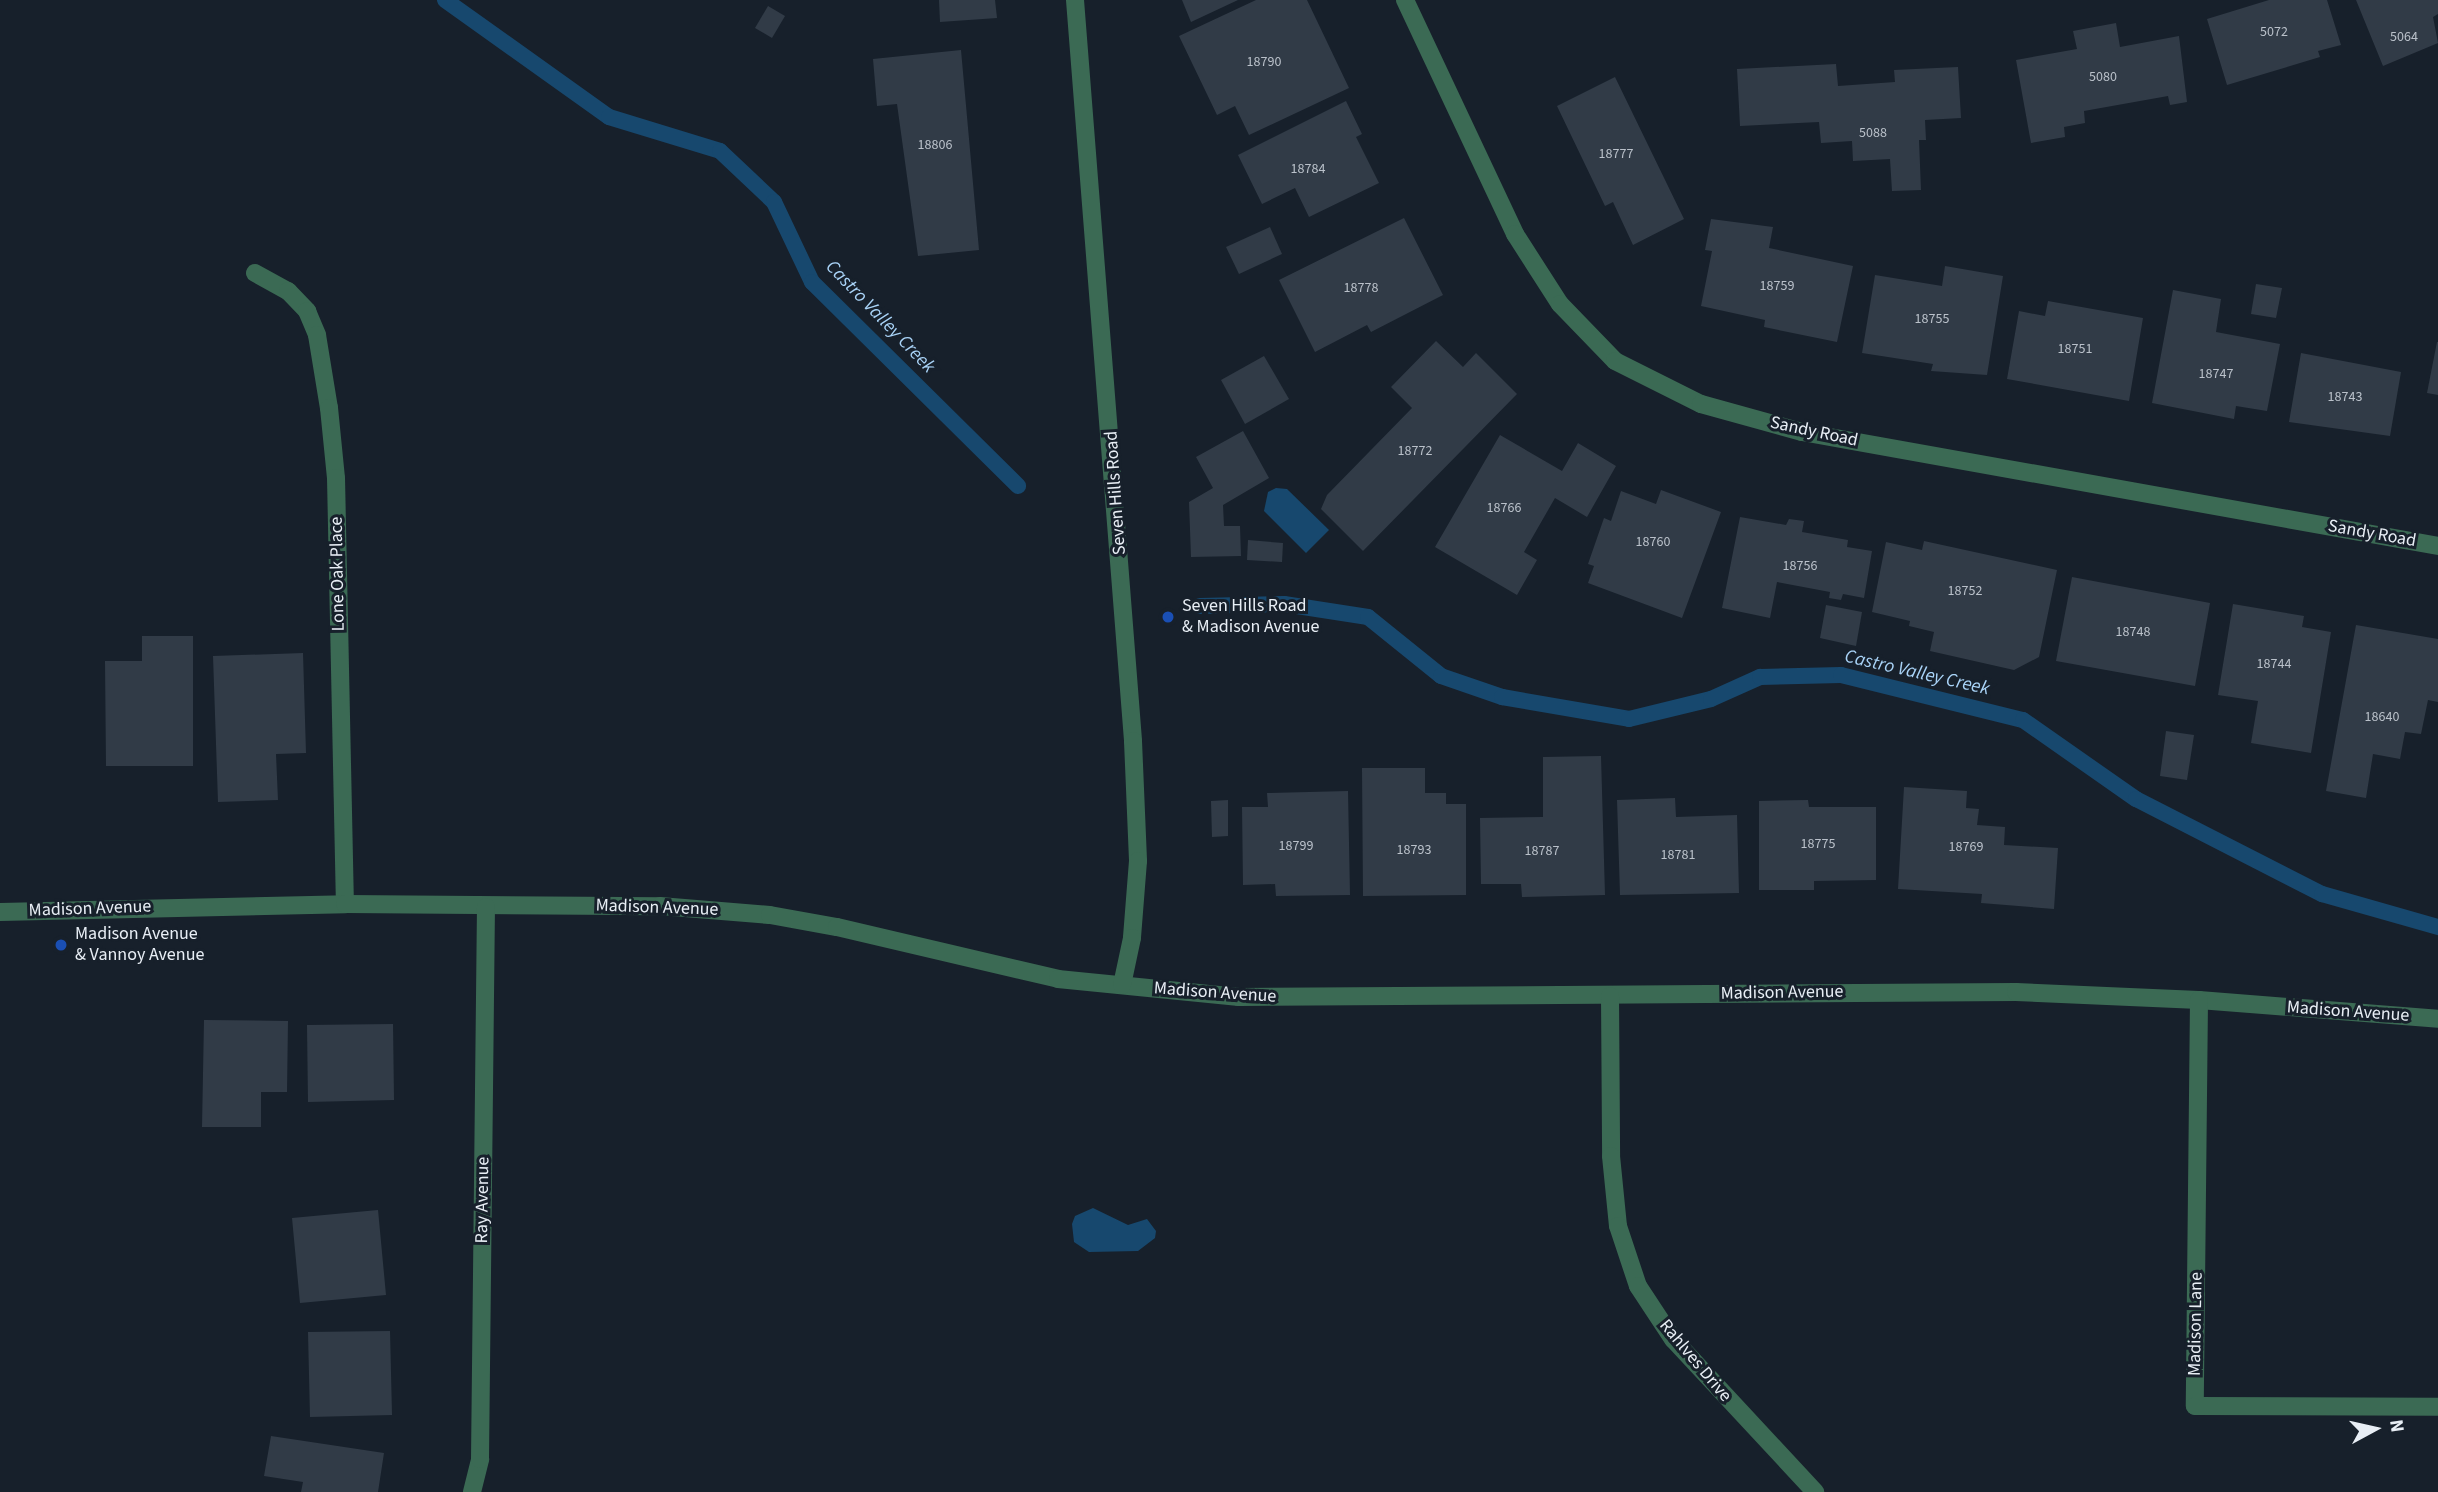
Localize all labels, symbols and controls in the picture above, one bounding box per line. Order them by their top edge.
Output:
house number: 5072 [2260,24,2288,40]
house number: 5064 [2390,29,2418,45]
house number: 18790 [1247,54,1281,70]
house number: 5080 [2089,69,2117,85]
house number: 5088 [1859,125,1887,141]
house number: 18806 [918,137,952,153]
house number: 18777 [1599,146,1633,162]
house number: 18784 [1291,161,1325,177]
water label: Castro Valley Creek [820,256,940,378]
house number: 18759 [1760,278,1794,294]
house number: 18778 [1344,280,1378,296]
house number: 18755 [1915,311,1949,327]
house number: 18751 [2058,341,2092,357]
house number: 18747 [2199,366,2233,382]
house number: 18743 [2328,389,2362,405]
street label: Sandy Road [1768,412,1860,452]
street label: Seven Hills Road [1101,430,1131,556]
house number: 18772 [1398,443,1432,459]
house number: 18766 [1487,500,1521,516]
street label: Lone Oak Place [326,516,350,632]
street label: Sandy Road [2326,516,2418,552]
house number: 18760 [1636,534,1670,550]
house number: 18756 [1783,558,1817,574]
house number: 18752 [1948,583,1982,599]
place label: Seven Hills Road & Madison Avenue [1182,596,1319,638]
marker: Seven Hills Road & Madison Avenue [1160,609,1176,625]
house number: 18748 [2116,624,2150,640]
water label: Castro Valley Creek [1842,645,1992,701]
house number: 18744 [2257,656,2291,672]
house number: 18640 [2365,709,2399,725]
house number: 18775 [1801,836,1835,852]
house number: 18799 [1279,838,1313,854]
house number: 18769 [1949,839,1983,855]
house number: 18793 [1397,842,1431,858]
house number: 18787 [1525,843,1559,859]
house number: 18781 [1661,847,1695,863]
street label: Madison Avenue [595,895,719,921]
street label: Madison Avenue [28,896,152,922]
place label: Madison Avenue & Vannoy Avenue [75,924,204,967]
marker: Madison Avenue & Vannoy Avenue [53,937,69,953]
street label: Madison Avenue [1153,978,1277,1008]
street label: Madison Avenue [1720,981,1844,1005]
street label: Madison Avenue [2286,997,2410,1027]
street label: Ray Avenue [471,1156,495,1244]
street label: Madison Lane [2184,1272,2208,1376]
street label: Rahlves Drive [1654,1315,1736,1407]
north arrow [2340,1394,2410,1464]
text: N [2382,1418,2411,1434]

